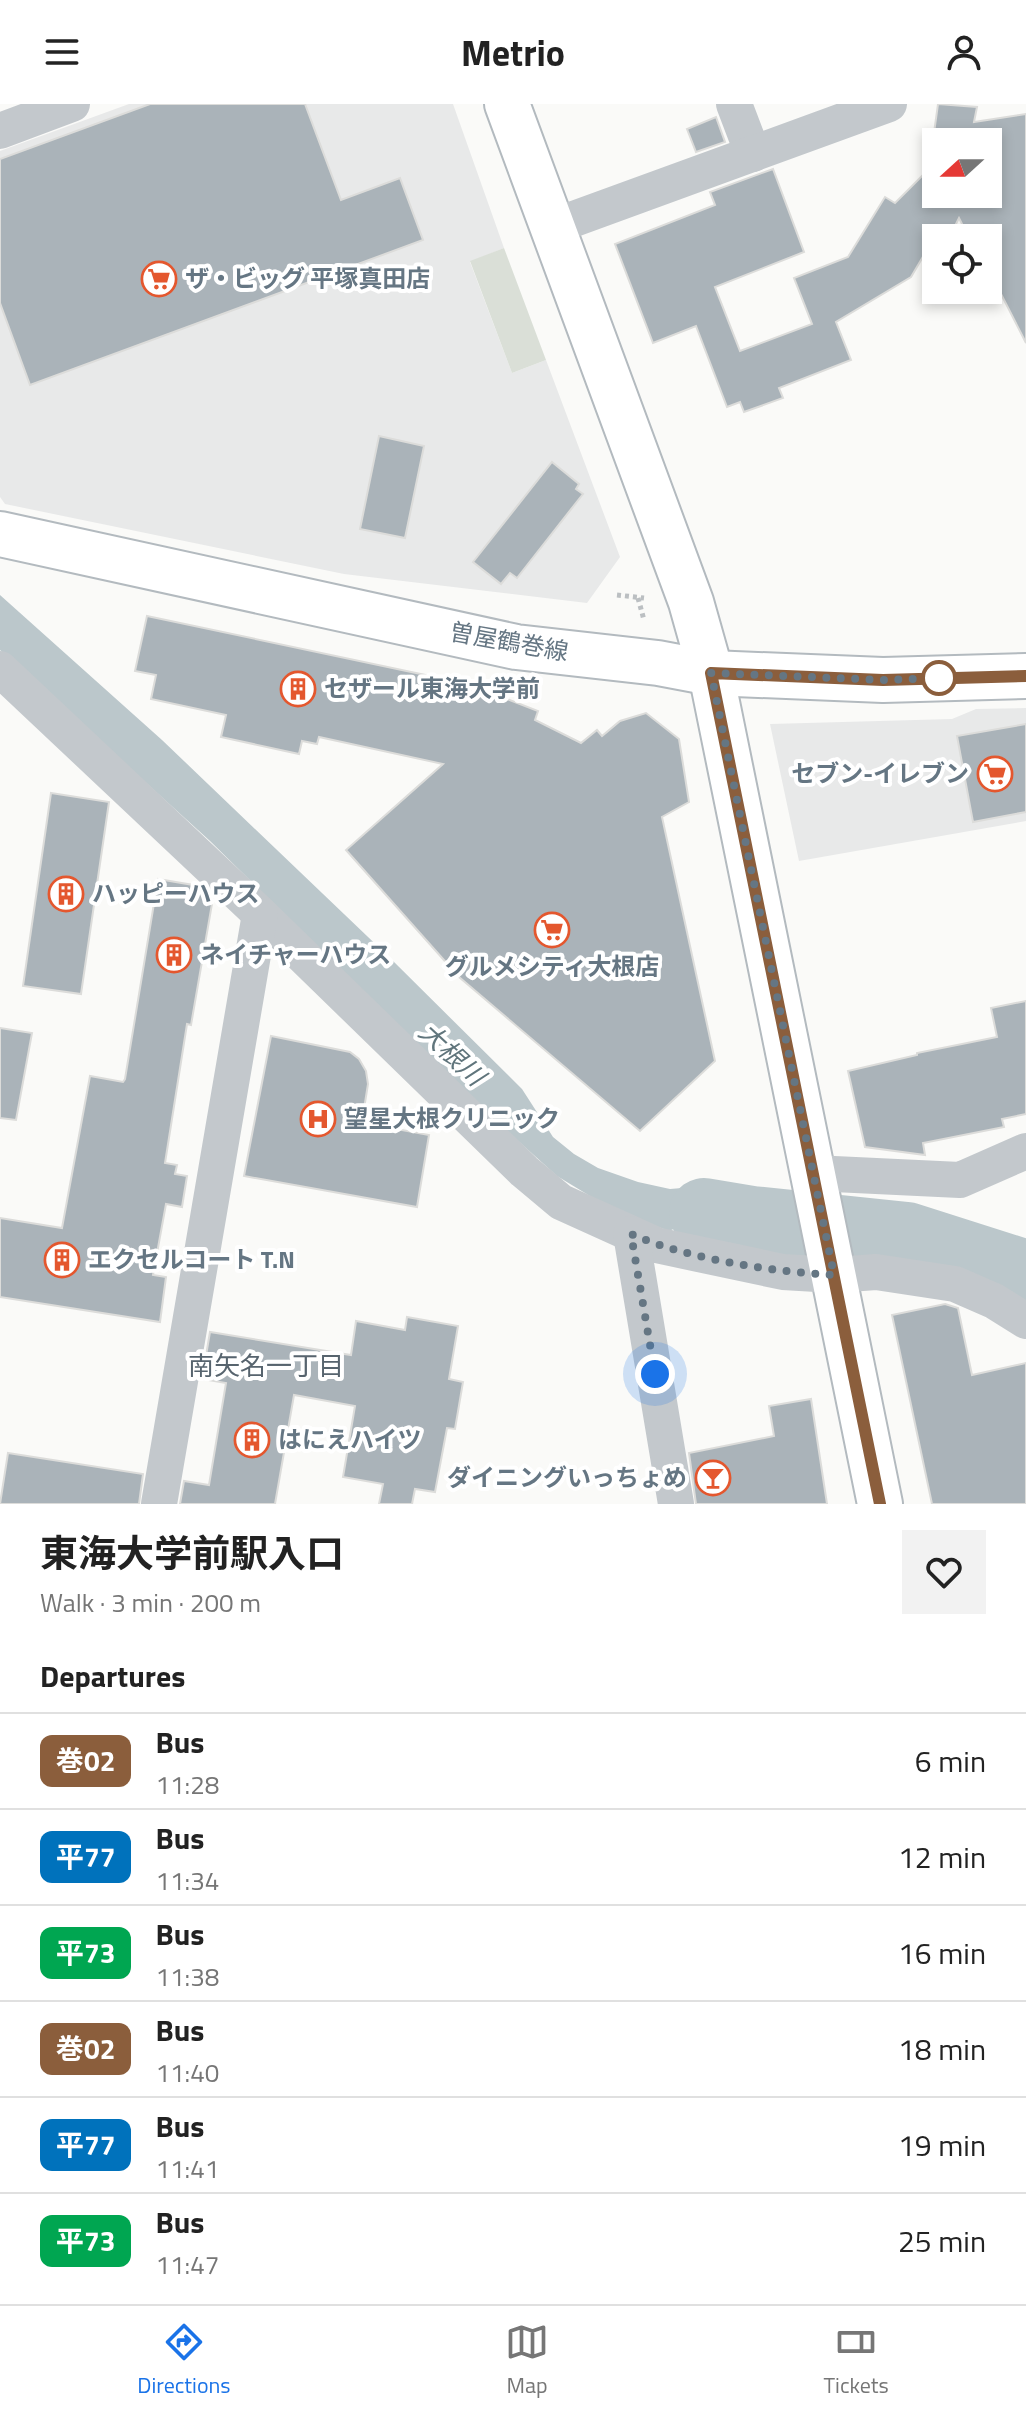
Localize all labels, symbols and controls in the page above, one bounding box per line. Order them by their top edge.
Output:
text: Metrio [461,25,565,80]
icon: menu [40,30,84,74]
icon: person [942,30,986,74]
north arrow [922,128,1002,208]
map controls [922,128,1002,304]
button: locate [922,224,1002,304]
supermarket icon: ザ・ビッグ 平塚真田店 [140,260,178,298]
place label: ザ・ビッグ 平塚真田店 [185,260,430,296]
street label: 曽屋鶴巻線 [447,613,571,669]
unlabelled marker [922,661,956,695]
building icon: セザール東海大学前 [279,670,317,708]
place label: セザール東海大学前 [324,670,540,706]
place label: セブン-イレブン [791,755,969,791]
supermarket icon: セブン-イレブン [976,755,1014,793]
building icon: ハッピーハウス [47,875,85,913]
place label: ハッピーハウス [92,875,260,911]
supermarket icon: グルメシティ大根店 [533,911,571,949]
building icon: ネイチャーハウス [155,936,193,974]
place label: ネイチャーハウス [200,936,391,972]
place label: グルメシティ大根店 [445,948,659,984]
water label: 大根川 [411,1013,496,1097]
hospital icon: 望星大根クリニック [299,1100,337,1138]
place label: 望星大根クリニック [344,1100,560,1136]
building icon: エクセルコート T.N [43,1241,81,1279]
place label: エクセルコート T.N [88,1241,295,1277]
district label: 南矢名一丁目 [188,1346,344,1385]
your location [635,1354,675,1394]
building icon: はにえハイツ [233,1421,271,1459]
place label: はにえハイツ [278,1421,422,1457]
place label: ダイニングいっちょめ [447,1459,687,1495]
bar icon: ダイニングいっちょめ [694,1459,732,1497]
text: 東海大学前駅入口 [40,1524,344,1582]
button: heart [902,1530,986,1614]
text: Walk · 3 min · 200 m [40,1583,261,1622]
text: Departures [40,1653,185,1699]
text: Bus [155,1719,204,1765]
text: 6 min [915,1738,986,1784]
text: 巻02 [56,1739,115,1782]
text: 11:28 [155,1765,219,1804]
text: Bus [155,1815,204,1861]
text: 12 min [898,1834,986,1880]
text: 平77 [56,1835,115,1878]
text: 11:34 [155,1861,219,1900]
text: Bus [155,1911,204,1957]
text: 16 min [898,1930,986,1976]
text: 平73 [56,1931,115,1974]
text: 11:38 [155,1957,219,1996]
text: Bus [155,2007,204,2053]
text: 18 min [898,2026,986,2072]
text: 巻02 [56,2027,115,2070]
text: 11:40 [155,2053,219,2092]
text: Bus [155,2103,204,2149]
text: 19 min [898,2122,986,2168]
text: 平77 [56,2123,115,2166]
text: 11:41 [155,2149,219,2188]
text: Bus [155,2199,204,2245]
text: 25 min [898,2218,986,2264]
text: 平73 [56,2219,115,2262]
text: 11:47 [155,2245,219,2284]
tab: Directions [137,2320,231,2402]
tab: Map [505,2320,549,2402]
tab: Tickets [824,2320,889,2402]

